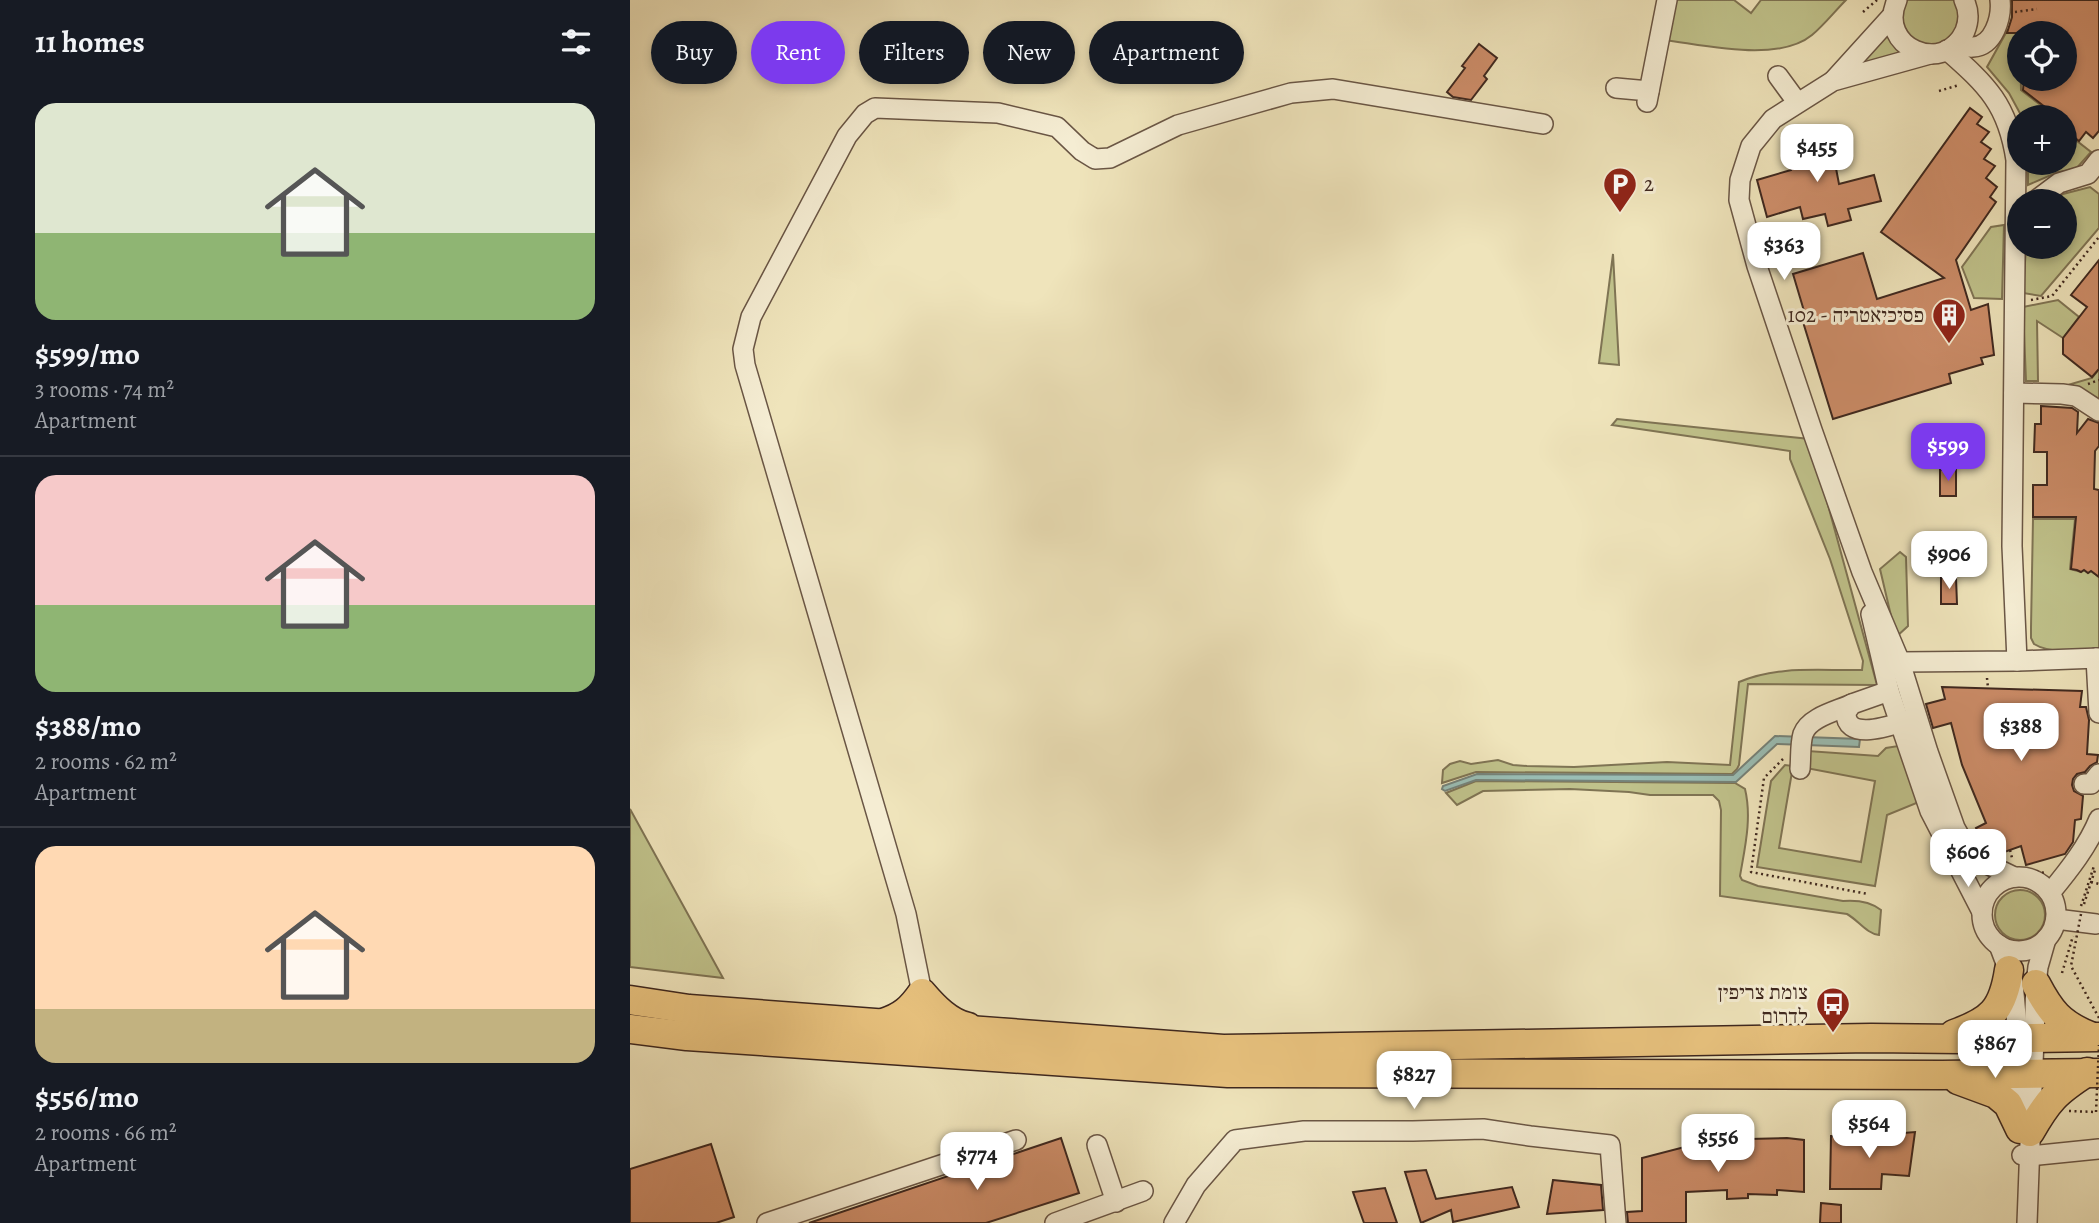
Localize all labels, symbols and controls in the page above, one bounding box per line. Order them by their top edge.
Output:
chip: Buy [651,21,737,84]
chip: Rent [751,21,845,84]
chip: Filters [859,21,969,84]
chip: New [983,21,1075,84]
chip: Apartment [1089,21,1244,84]
map controls [2007,21,2077,259]
button: locate [2007,21,2077,91]
text: 11 homes [35,22,145,62]
icon: filters [557,23,595,61]
button: + [2007,105,2077,175]
pin: $455 [1776,124,1858,184]
text: $455 [1796,131,1838,162]
icon: home [252,149,378,275]
parking icon: 2 [1601,165,1639,214]
place label: 2 [1644,170,1654,198]
button: − [2007,189,2077,259]
pin: $363 [1743,222,1825,282]
text: $363 [1763,229,1805,260]
building icon: 102 - פסיכיאטריה [1930,296,1968,345]
place label: 102 - פסיכיאטריה [1788,301,1924,329]
text: $599/mo [35,334,140,374]
text: 3 rooms · 74 m² [35,374,174,405]
text: Apartment [35,405,137,436]
pin: $599 [1907,424,1989,483]
text: $599 [1927,430,1969,461]
icon: home [252,521,378,647]
pin: $906 [1908,532,1990,591]
text: $906 [1927,538,1971,569]
pin: $388 [1980,704,2062,763]
text: $388/mo [35,706,141,746]
text: $388 [2000,710,2042,741]
text: 2 rooms · 62 m² [35,746,177,777]
text: Apartment [35,777,137,808]
pin: $606 [1927,830,2009,889]
text: $606 [1946,836,1990,867]
icon: home [252,892,378,1018]
place label: צומת צריפין לדרום [1718,978,1808,1030]
bus stop icon: צומת צריפין לדרום [1814,985,1852,1034]
pin: $867 [1954,1020,2036,1080]
text: $867 [1974,1027,2016,1058]
pin: $827 [1373,1052,1455,1111]
text: $827 [1393,1058,1435,1089]
text: $556/mo [35,1077,139,1117]
pin: $564 [1828,1100,1910,1160]
text: $564 [1848,1107,1890,1138]
pin: $556 [1677,1114,1759,1174]
text: 2 rooms · 66 m² [35,1117,177,1148]
text: $556 [1697,1121,1739,1152]
pin: $774 [936,1132,1018,1192]
text: $774 [956,1139,998,1170]
text: Apartment [35,1148,137,1179]

